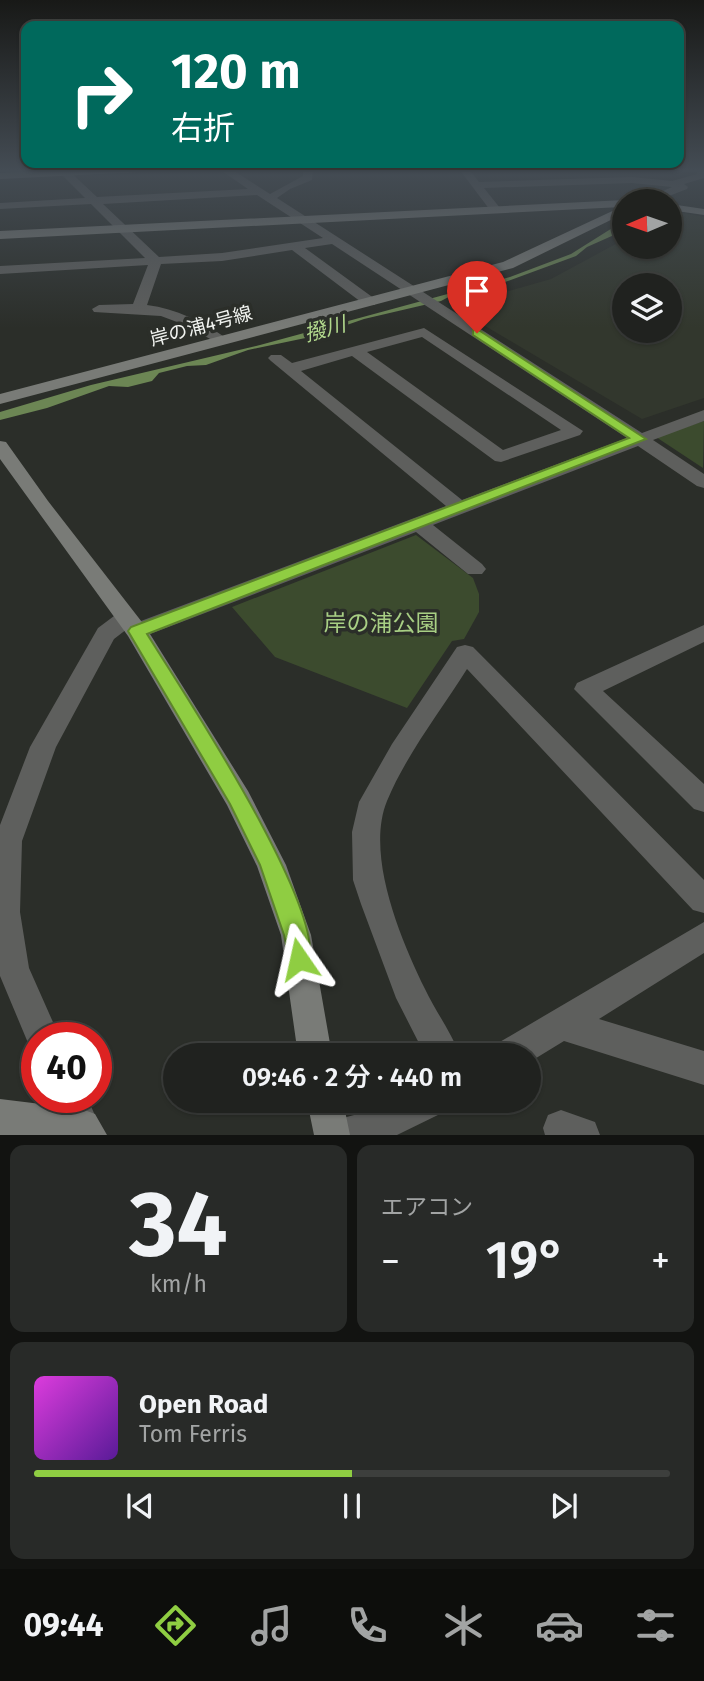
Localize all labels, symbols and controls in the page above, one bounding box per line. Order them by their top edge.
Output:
text: 120 m [171,42,301,101]
icon: right [56,49,147,140]
text: 右折 [171,109,235,147]
north arrow [612,189,682,259]
map controls [612,189,682,343]
pin [447,261,507,333]
icon: arrive [458,272,496,310]
button: layers [612,273,682,343]
street label: 岸の浦4号線 [147,301,255,351]
water label: 撥川 [301,310,351,347]
park label: 岸の浦公園 [324,609,439,637]
position arrow [262,922,336,996]
speed limit sign: 40 [21,1022,112,1113]
text: 09:46 · 2 分 · 440 m [242,1062,462,1093]
text: 34 [129,1170,228,1279]
text: エアコン [381,1193,473,1221]
text: 19° [486,1229,565,1292]
text: − [381,1238,400,1284]
text: + [651,1238,670,1284]
text: km/h [150,1270,207,1298]
text: Open Road [139,1389,268,1420]
text: Tom Ferris [139,1420,247,1448]
icon: previous [121,1487,159,1525]
icon: pause [333,1487,371,1525]
icon: next [545,1487,583,1525]
icon: directions [151,1601,200,1650]
icon: music [247,1601,296,1650]
icon: phone [343,1601,392,1650]
icon: climate [439,1601,488,1650]
icon: car [535,1601,584,1650]
icon: filters [631,1601,680,1650]
text: 09:44 [24,1606,104,1644]

